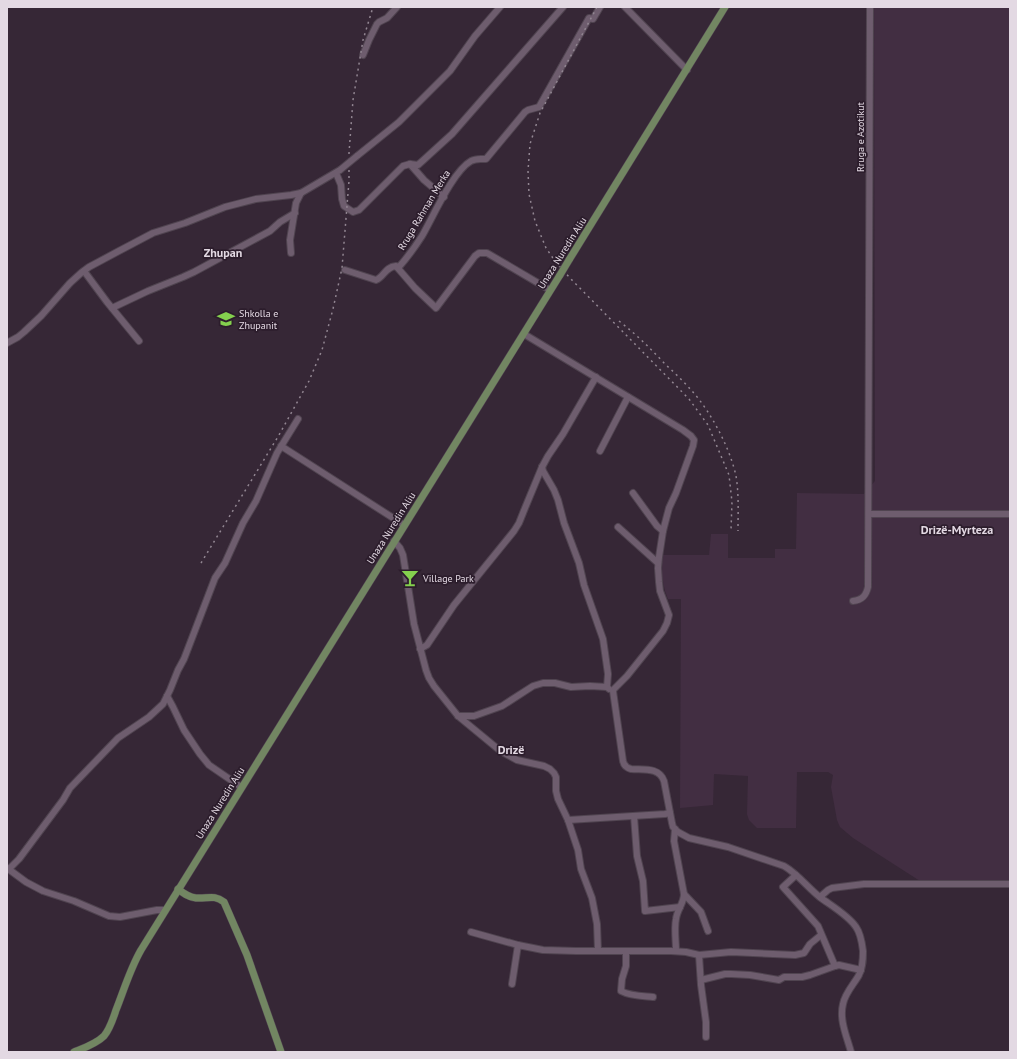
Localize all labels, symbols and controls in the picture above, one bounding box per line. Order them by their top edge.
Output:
street label: Rruga e Azotikut [854,101,867,172]
street label: Rruga Rahman Merka [395,167,453,252]
street label: Unaza Nuredin Aliu [535,215,589,291]
district label: Zhupan [204,245,242,260]
place label: Shkolla e Zhupanit [239,307,278,332]
school or university icon: Shkolla e Zhupanit [216,309,236,329]
street label: Unaza Nuredin Aliu [364,490,418,566]
district label: Drizë-Myrteza [921,522,993,537]
bar icon: Village Park [400,568,420,588]
place label: Village Park [422,572,474,585]
district label: Drizë [498,742,524,757]
street label: Unaza Nuredin Aliu [193,765,247,841]

